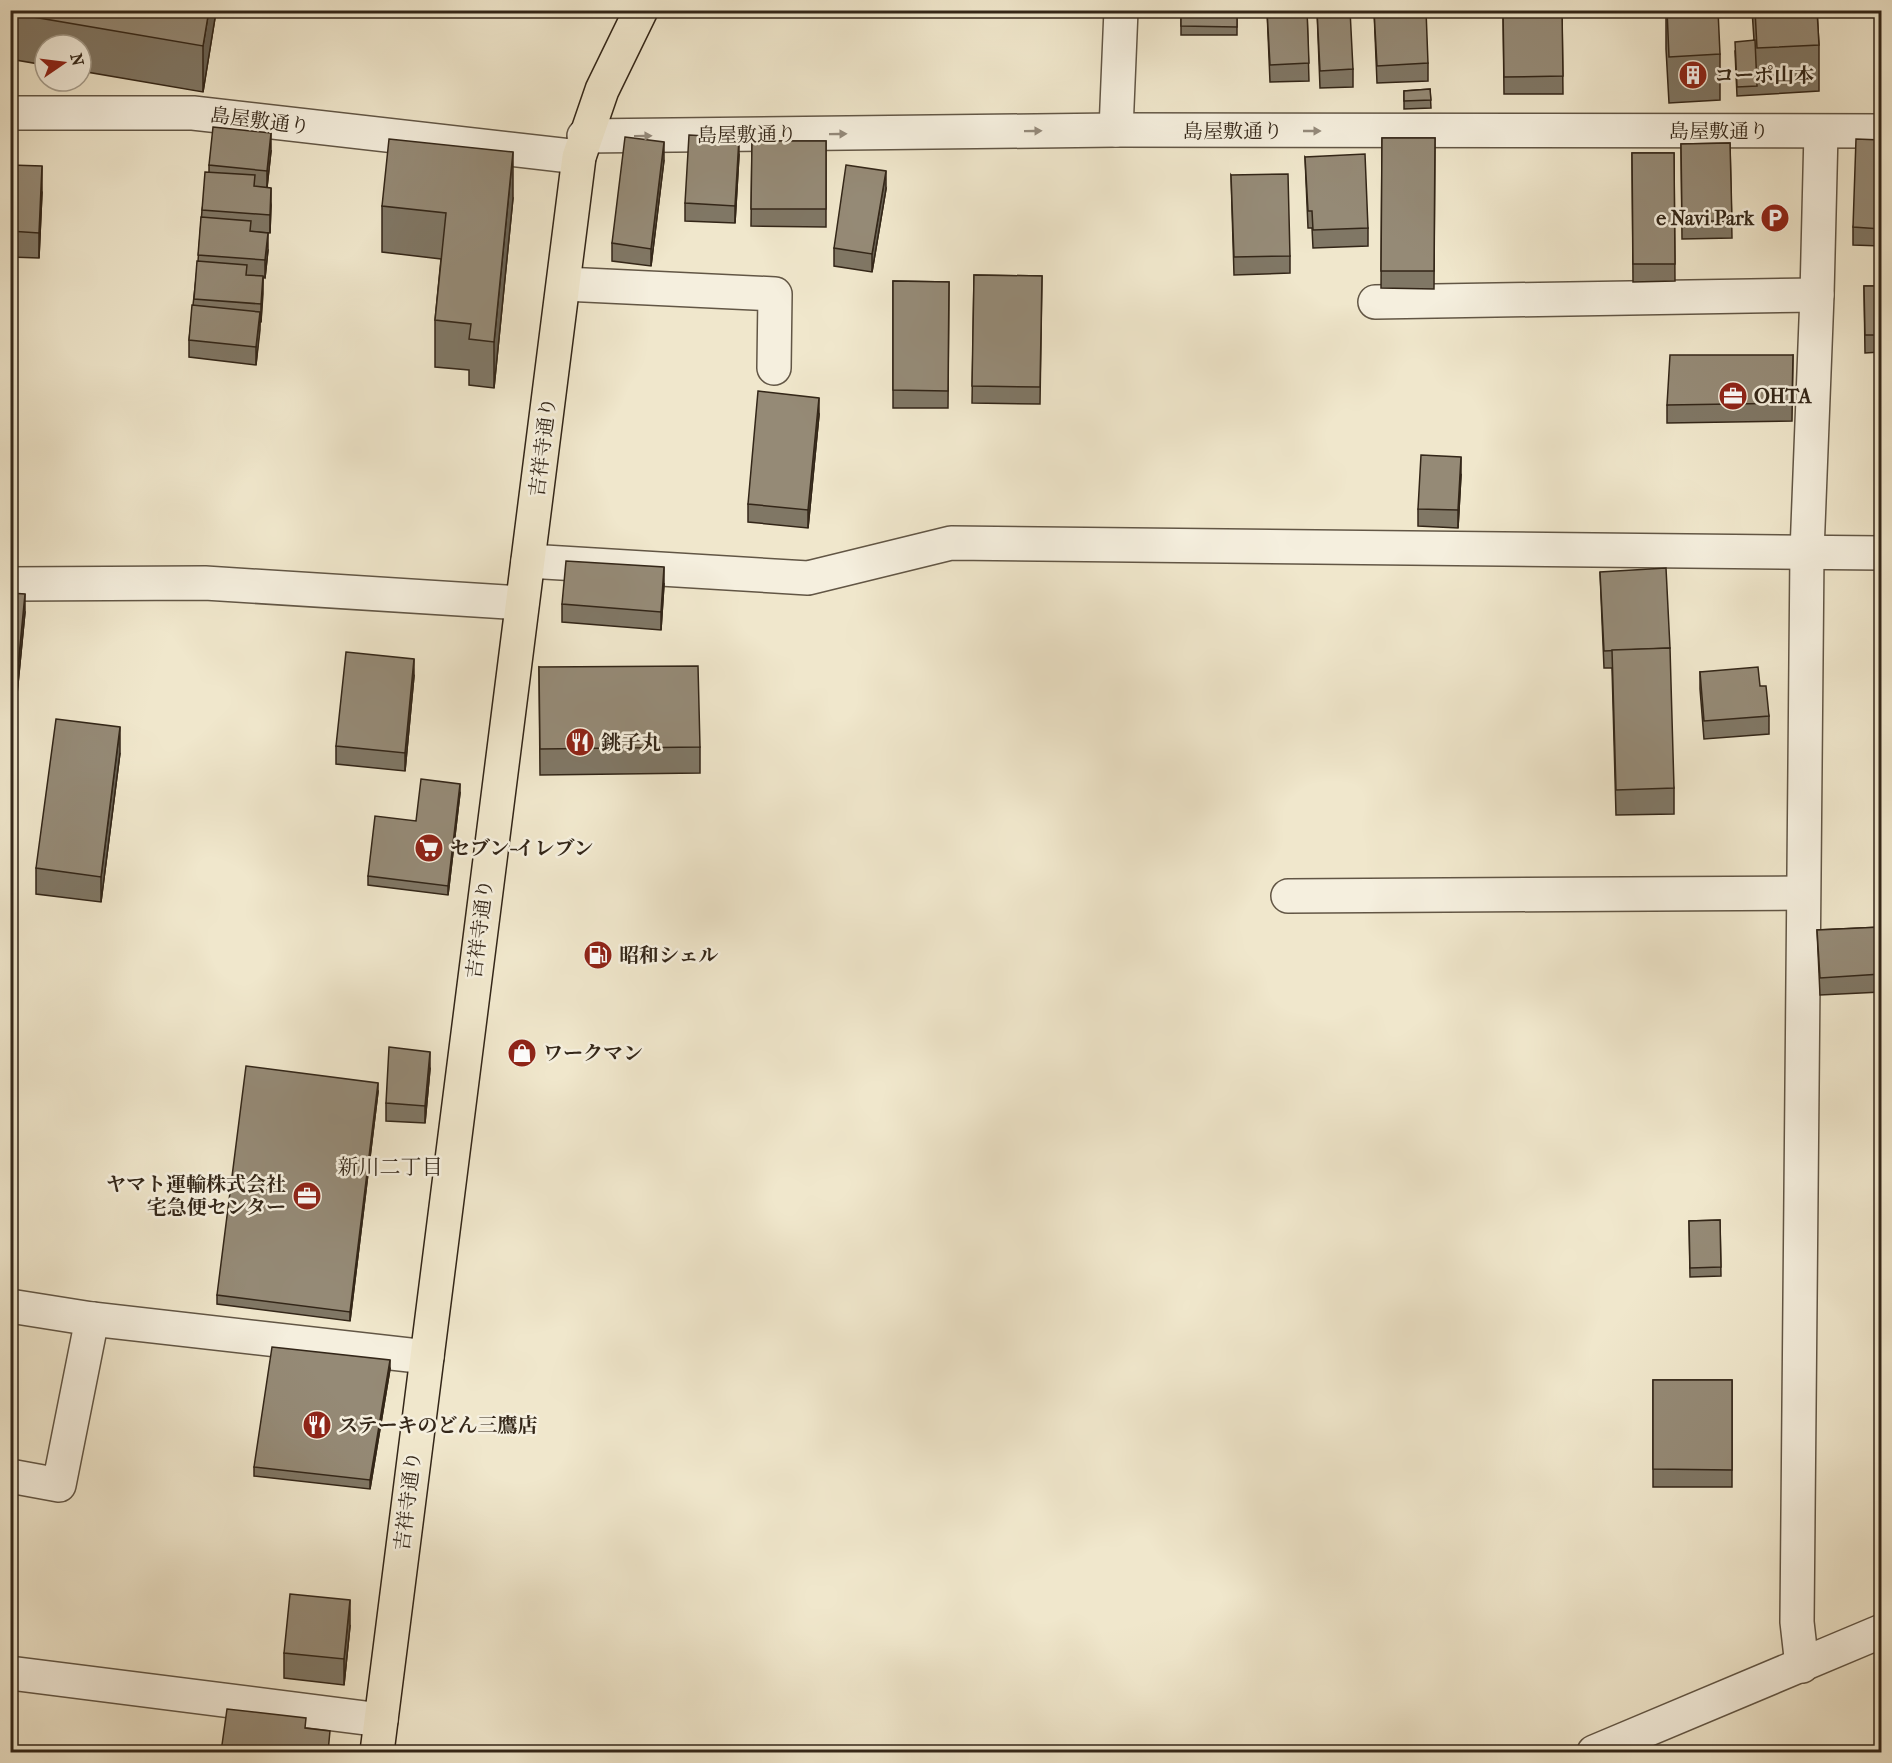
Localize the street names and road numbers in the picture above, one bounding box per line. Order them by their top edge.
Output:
street label: 島屋敷通り [209,103,311,139]
street label: 島屋敷通り [1183,120,1283,143]
street label: 島屋敷通り [1669,120,1769,143]
street label: 島屋敷通り [697,123,797,147]
street label: 吉祥寺通り [525,396,561,498]
street label: 吉祥寺通り [462,878,498,980]
street label: 吉祥寺通り [390,1450,426,1552]

